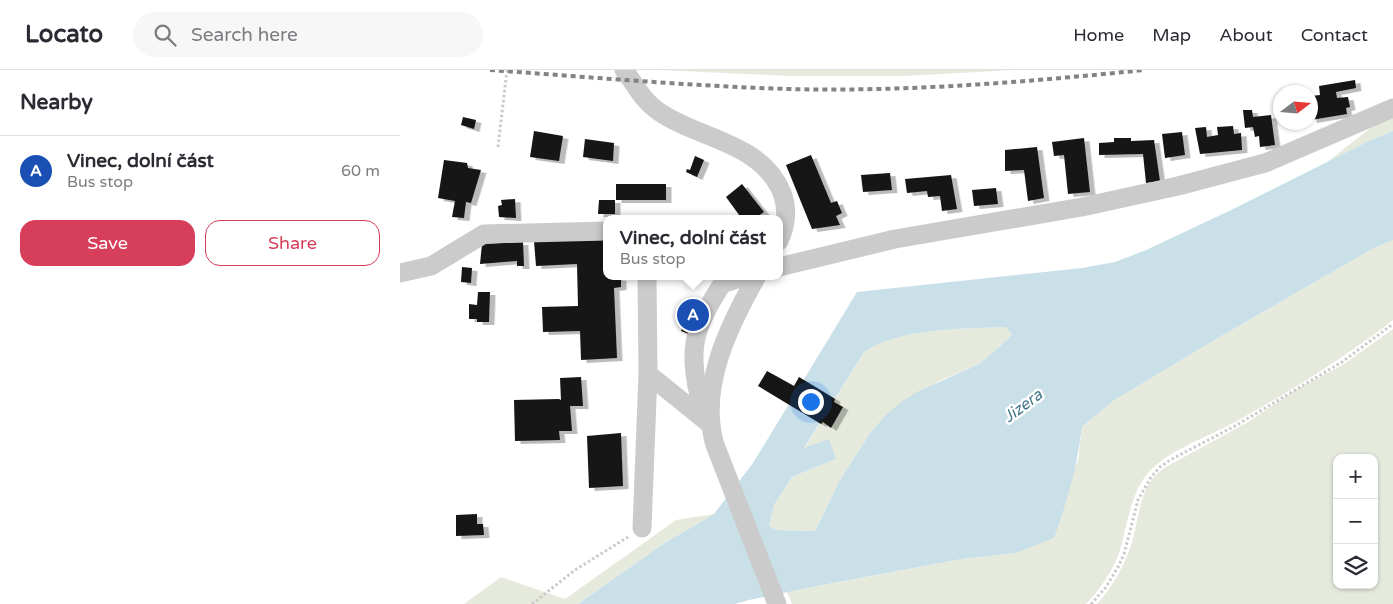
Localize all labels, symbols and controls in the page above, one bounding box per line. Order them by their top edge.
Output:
search box [133,12,483,57]
text: Locato [25,20,103,49]
icon: search [151,21,179,49]
text: Search here [191,24,298,46]
text: Home [1073,24,1124,46]
text: Map [1152,24,1191,46]
text: About [1219,24,1273,46]
text: Contact [1301,24,1368,46]
north arrow [1273,85,1318,130]
text: Nearby [20,90,93,115]
text: Vinec, dolní část [67,150,214,172]
text: A [30,161,42,181]
text: 60 m [341,161,380,181]
text: Bus stop [67,172,133,192]
popup [603,215,783,280]
button: Save [20,220,195,266]
button: Share [205,220,380,266]
text: Vinec, dolní část [620,227,766,249]
text: Bus stop [620,249,686,269]
pin: A [677,296,709,334]
water label: Jizera [1000,384,1047,427]
your location [798,389,824,415]
map controls [1333,454,1378,589]
button: + [1333,454,1378,499]
button: − [1333,499,1378,544]
button: layers [1333,544,1378,589]

